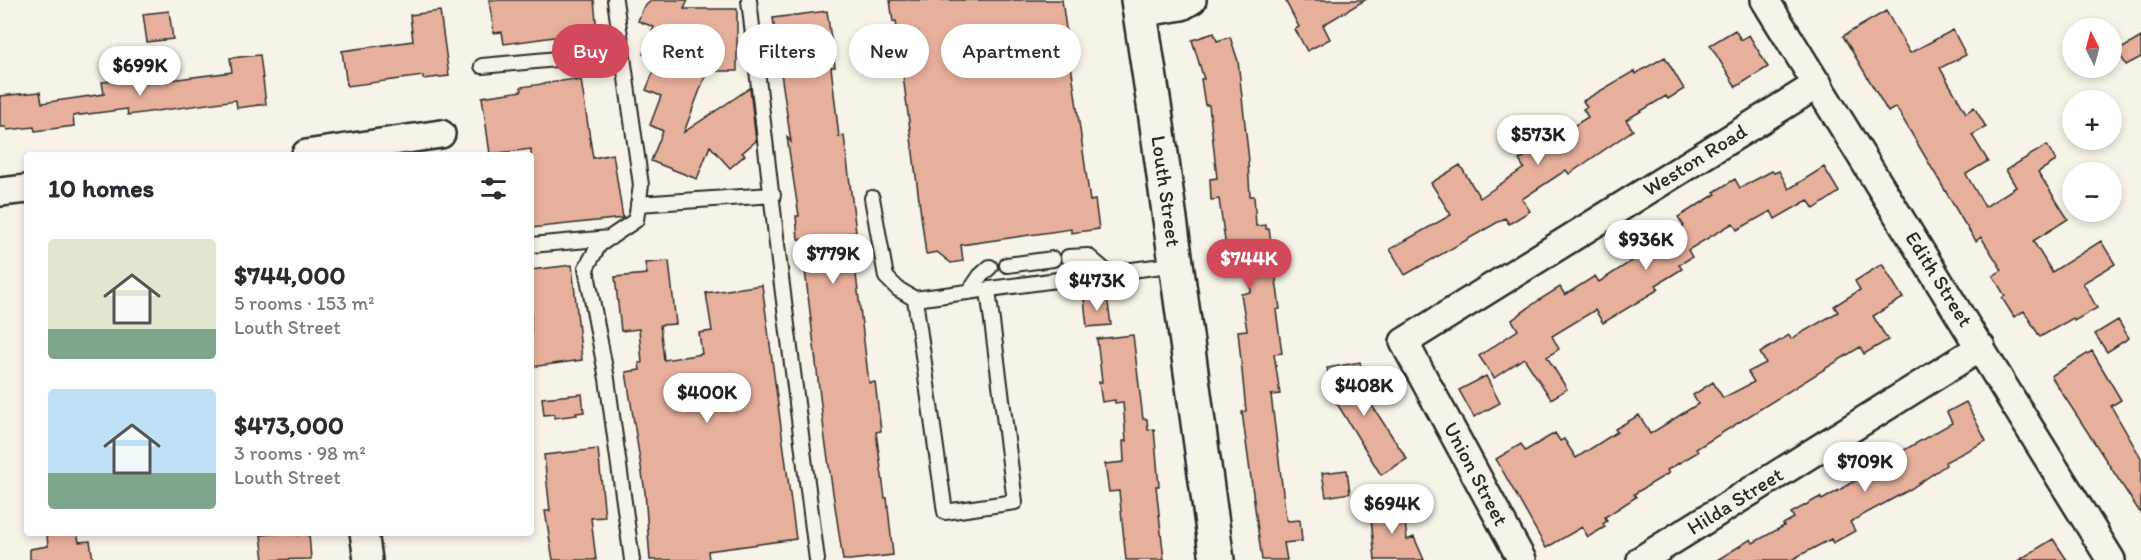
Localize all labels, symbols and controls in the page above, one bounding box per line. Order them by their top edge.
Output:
north arrow [2062,18,2122,78]
map controls [2062,18,2122,222]
chip: Buy [552,24,629,78]
chip: Rent [641,24,725,78]
chip: Filters [737,24,837,78]
chip: New [849,24,929,78]
chip: Apartment [941,24,1081,78]
pin: $699K [98,46,182,97]
text: $699K [113,53,167,77]
button: + [2062,90,2122,150]
pin: $573K [1496,115,1580,166]
street label: Weston Road [1638,118,1752,201]
text: $573K [1511,122,1565,146]
street label: Louth Street [1146,134,1187,248]
button: − [2062,162,2122,222]
text: 10 homes [48,172,154,204]
icon: filters [477,172,510,205]
pin: $936K [1604,220,1688,271]
street label: Edith Street [1900,226,1979,331]
text: $936K [1619,227,1673,251]
pin: $779K [791,234,875,285]
pin: $744K [1207,239,1291,290]
text: $779K [806,241,860,265]
text: $744K [1221,246,1277,270]
text: $744,000 [234,259,346,291]
pin: $473K [1055,261,1139,312]
icon: home [96,263,168,335]
text: $473K [1069,268,1125,292]
text: 5 rooms · 153 m² [234,291,374,315]
text: Louth Street [234,315,341,339]
pin: $408K [1322,366,1406,417]
pin: $400K [665,373,749,424]
text: $408K [1335,373,1393,397]
text: $400K [677,380,737,404]
text: $473,000 [234,409,344,441]
icon: home [96,413,168,485]
street label: Union Street [1439,418,1514,530]
text: 3 rooms · 98 m² [234,441,366,465]
pin: $709K [1823,442,1907,493]
text: $709K [1837,449,1893,473]
street label: Hilda Street [1682,461,1787,540]
text: Louth Street [234,465,341,489]
pin: $694K [1350,484,1434,535]
text: $694K [1364,491,1420,515]

